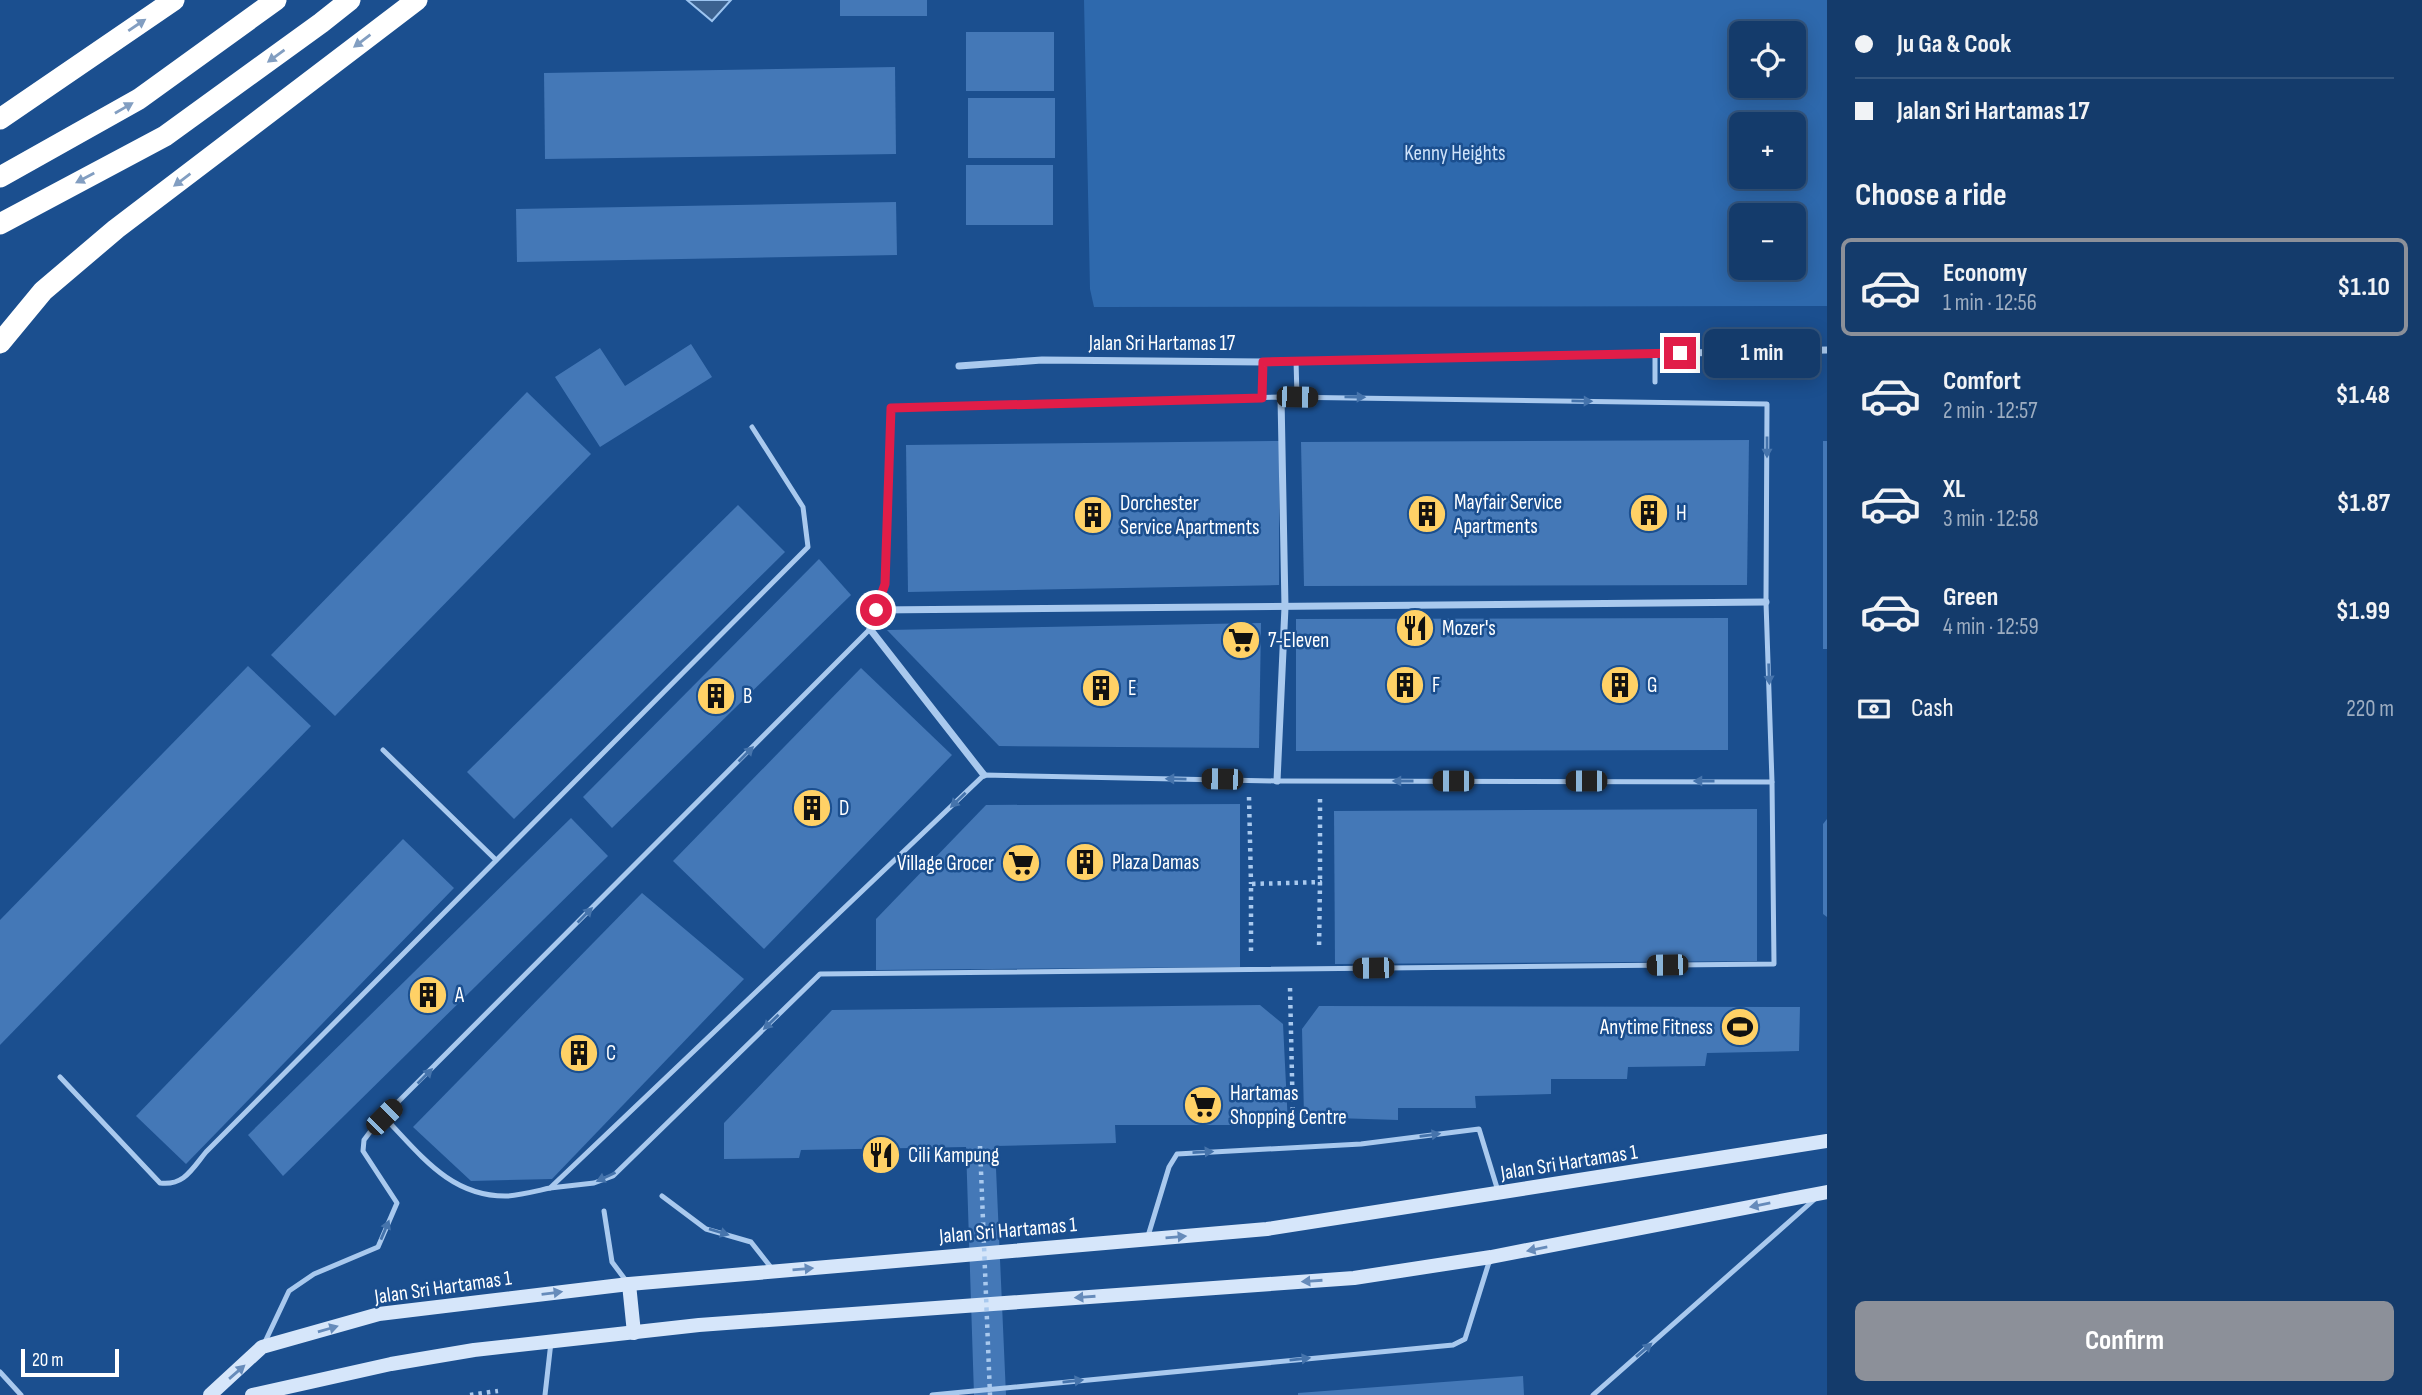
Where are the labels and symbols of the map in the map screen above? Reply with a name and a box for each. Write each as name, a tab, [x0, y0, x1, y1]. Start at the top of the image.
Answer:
one-way arrow	[128, 18, 146, 32]
one-way arrow	[354, 34, 372, 49]
one-way arrow	[267, 49, 285, 63]
one-way arrow	[114, 102, 133, 114]
park label: Kenny Heights	[1404, 141, 1506, 166]
one-way arrow	[173, 172, 191, 187]
one-way arrow	[75, 173, 95, 184]
callout: 1 min	[1704, 328, 1820, 378]
street label: Jalan Sri Hartamas 17	[1088, 331, 1236, 356]
route end	[1664, 337, 1696, 369]
car	[1276, 386, 1319, 408]
one-way arrow	[1344, 392, 1366, 403]
one-way arrow	[1572, 395, 1594, 407]
one-way arrow	[1761, 436, 1773, 458]
place label: Mayfair Service Apartments	[1453, 490, 1562, 539]
place label: Dorchester Service Apartments	[1120, 491, 1259, 540]
building icon: H	[1628, 492, 1670, 534]
building icon: Mayfair Service Apartments	[1406, 493, 1448, 535]
building icon: Dorchester Service Apartments	[1072, 494, 1114, 536]
place label: H	[1676, 501, 1687, 526]
route start	[860, 594, 892, 626]
restaurant icon: Mozer's	[1394, 607, 1436, 649]
place label: Mozer's	[1442, 616, 1496, 641]
supermarket icon: 7-Eleven	[1220, 619, 1262, 661]
place label: 7-Eleven	[1268, 628, 1329, 653]
one-way arrow	[1763, 663, 1774, 685]
building icon: F	[1384, 664, 1426, 706]
building icon: G	[1599, 664, 1641, 706]
building icon: E	[1080, 667, 1122, 709]
place label: F	[1432, 673, 1440, 698]
place label: G	[1647, 673, 1658, 698]
building icon: B	[695, 675, 737, 717]
place label: E	[1128, 676, 1137, 701]
place label: B	[743, 684, 752, 709]
one-way arrow	[737, 745, 754, 762]
car	[1201, 768, 1244, 790]
car	[1433, 771, 1475, 792]
car	[1566, 771, 1608, 792]
one-way arrow	[1164, 773, 1186, 784]
one-way arrow	[1392, 775, 1414, 787]
one-way arrow	[1693, 775, 1715, 787]
building icon: D	[791, 787, 833, 829]
one-way arrow	[949, 792, 967, 808]
place label: D	[839, 796, 849, 821]
building icon: Plaza Damas	[1064, 841, 1106, 883]
supermarket icon: Village Grocer	[1000, 842, 1042, 884]
place label: Plaza Damas	[1112, 850, 1199, 875]
place label: Village Grocer	[897, 851, 994, 876]
one-way arrow	[577, 907, 593, 923]
car	[1646, 954, 1689, 976]
car	[1352, 957, 1395, 979]
building icon: A	[407, 974, 449, 1016]
place label: A	[454, 983, 465, 1008]
sports icon: Anytime Fitness	[1719, 1006, 1761, 1048]
one-way arrow	[763, 1013, 780, 1029]
place label: Anytime Fitness	[1599, 1015, 1713, 1040]
building icon: C	[558, 1032, 600, 1074]
place label: C	[606, 1041, 616, 1066]
one-way arrow	[416, 1068, 432, 1085]
place label: Hartamas Shopping Centre	[1230, 1081, 1347, 1130]
supermarket icon: Hartamas Shopping Centre	[1182, 1084, 1224, 1126]
car	[362, 1095, 407, 1139]
one-way arrow	[1419, 1130, 1441, 1141]
restaurant icon: Cili Kampung	[860, 1134, 902, 1176]
street label: Jalan Sri Hartamas 1	[1498, 1139, 1640, 1186]
place label: Cili Kampung	[908, 1143, 999, 1168]
one-way arrow	[1192, 1147, 1214, 1158]
one-way arrow	[596, 1171, 616, 1183]
one-way arrow	[1749, 1200, 1771, 1211]
street label: Jalan Sri Hartamas 1	[937, 1212, 1079, 1249]
one-way arrow	[379, 1220, 391, 1240]
one-way arrow	[708, 1228, 729, 1238]
one-way arrow	[1165, 1231, 1187, 1242]
one-way arrow	[1526, 1243, 1548, 1254]
one-way arrow	[792, 1263, 814, 1274]
street label: Jalan Sri Hartamas 1	[372, 1265, 514, 1310]
one-way arrow	[1301, 1276, 1323, 1287]
one-way arrow	[541, 1288, 563, 1299]
one-way arrow	[1074, 1292, 1096, 1303]
one-way arrow	[317, 1323, 339, 1334]
one-way arrow	[1636, 1343, 1653, 1358]
scale bar	[21, 1346, 119, 1378]
one-way arrow	[1289, 1354, 1311, 1365]
one-way arrow	[228, 1364, 246, 1380]
one-way arrow	[1063, 1376, 1085, 1387]

